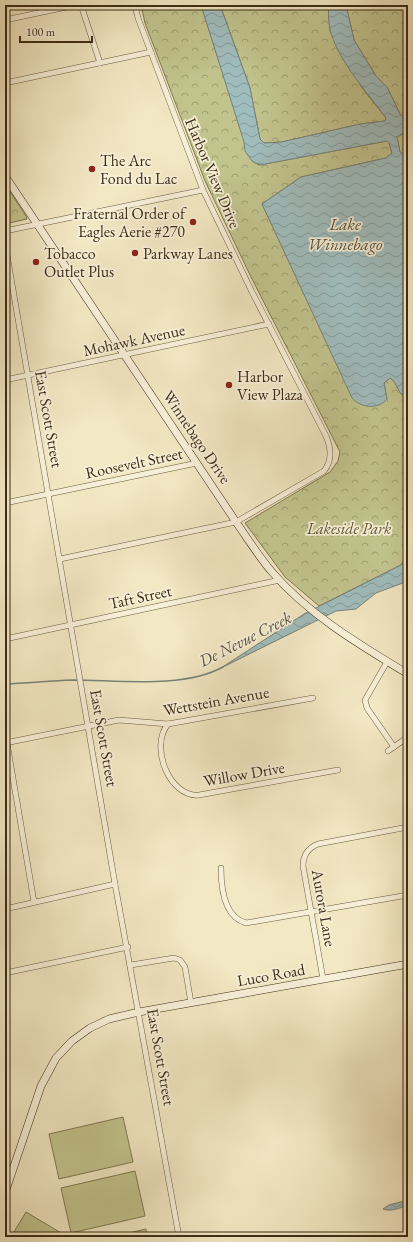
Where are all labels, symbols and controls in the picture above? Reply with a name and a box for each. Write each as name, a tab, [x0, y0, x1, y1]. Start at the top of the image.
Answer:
scale bar	[20, 18, 92, 44]
text: 100 m	[26, 24, 56, 40]
street label: Harbor View Drive	[180, 114, 246, 232]
place label: The Arc Fond du Lac	[100, 150, 177, 189]
marker: The Arc Fond du Lac	[87, 164, 97, 174]
place label: Fraternal Order of Eagles Aerie #270	[73, 203, 187, 242]
water label: Lake Winnebago	[308, 213, 383, 255]
marker: Fraternal Order of Eagles Aerie #270	[188, 217, 198, 227]
place label: Tobacco Outlet Plus	[44, 243, 114, 282]
place label: Parkway Lanes	[143, 243, 233, 264]
marker: Parkway Lanes	[130, 248, 140, 258]
marker: Tobacco Outlet Plus	[31, 257, 41, 267]
street label: Mohawk Avenue	[81, 319, 187, 361]
place label: Harbor View Plaza	[237, 366, 304, 405]
street label: East Scott Street	[30, 369, 68, 469]
marker: Harbor View Plaza	[224, 380, 234, 390]
street label: Winnebago Drive	[158, 386, 236, 488]
street label: Roosevelt Street	[84, 442, 184, 484]
park label: Lakeside Park	[306, 518, 392, 539]
street label: Taft Street	[107, 580, 173, 614]
water label: De Nevue Creek	[194, 606, 295, 672]
street label: Wettstein Avenue	[161, 681, 271, 721]
street label: East Scott Street	[85, 688, 123, 788]
street label: Willow Drive	[202, 757, 286, 791]
street label: Aurora Lane	[307, 867, 341, 948]
street label: Luco Road	[235, 959, 307, 991]
street label: East Scott Street	[142, 1007, 180, 1107]

